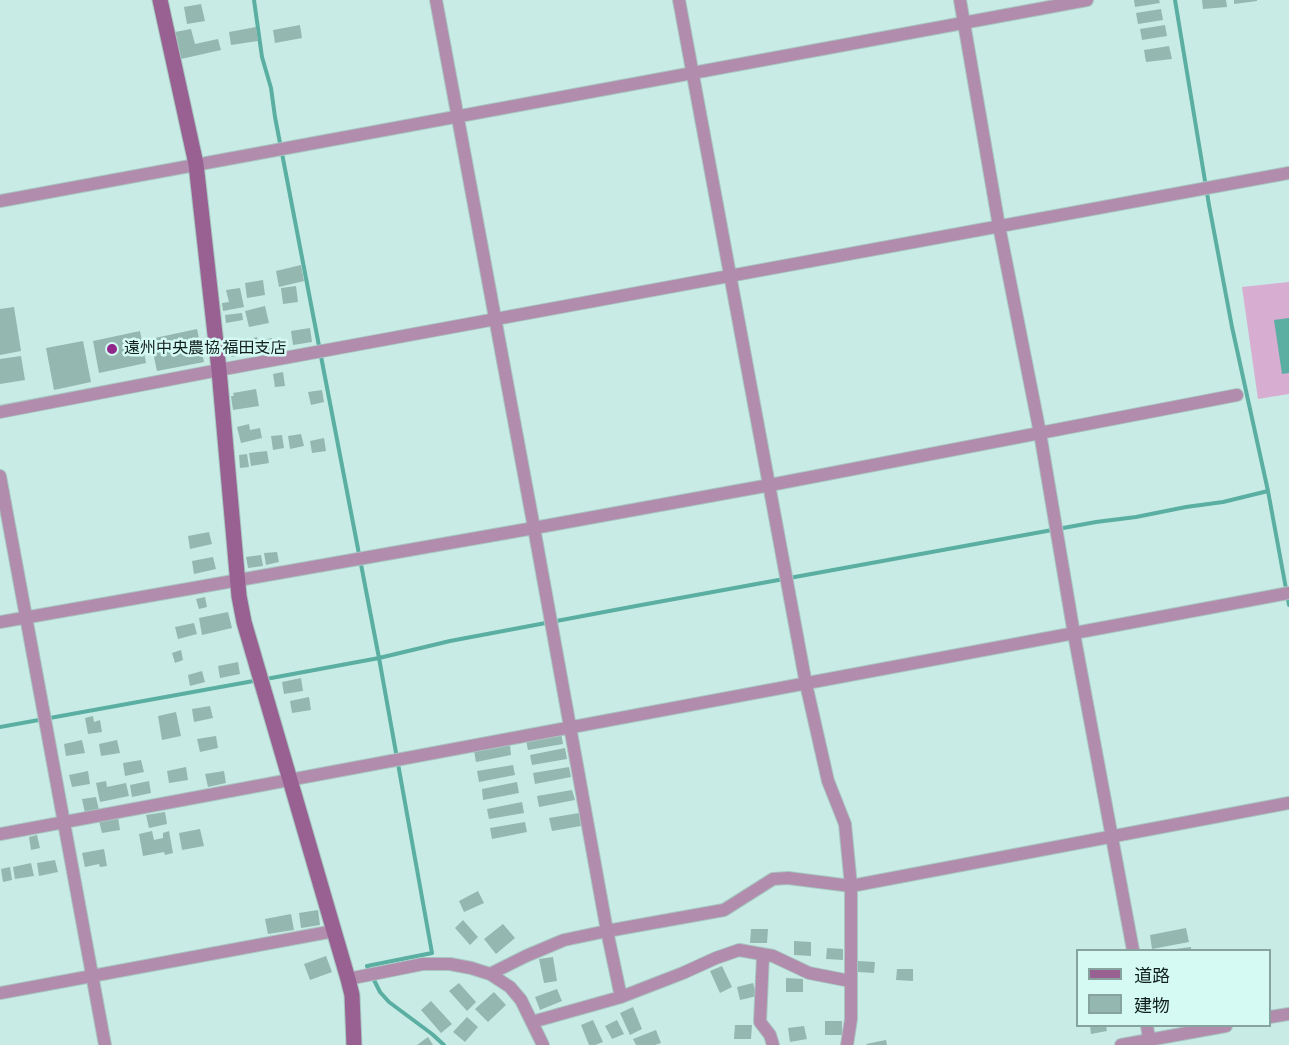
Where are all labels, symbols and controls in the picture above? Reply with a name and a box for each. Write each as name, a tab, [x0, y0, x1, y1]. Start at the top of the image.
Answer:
place label: 遠州中央農協 福田支店	[124, 339, 287, 359]
marker: 遠州中央農協 福田支店	[105, 342, 119, 356]
legend	[1076, 949, 1271, 1027]
text: 道路	[1134, 966, 1170, 987]
text: 建物	[1134, 996, 1170, 1017]

